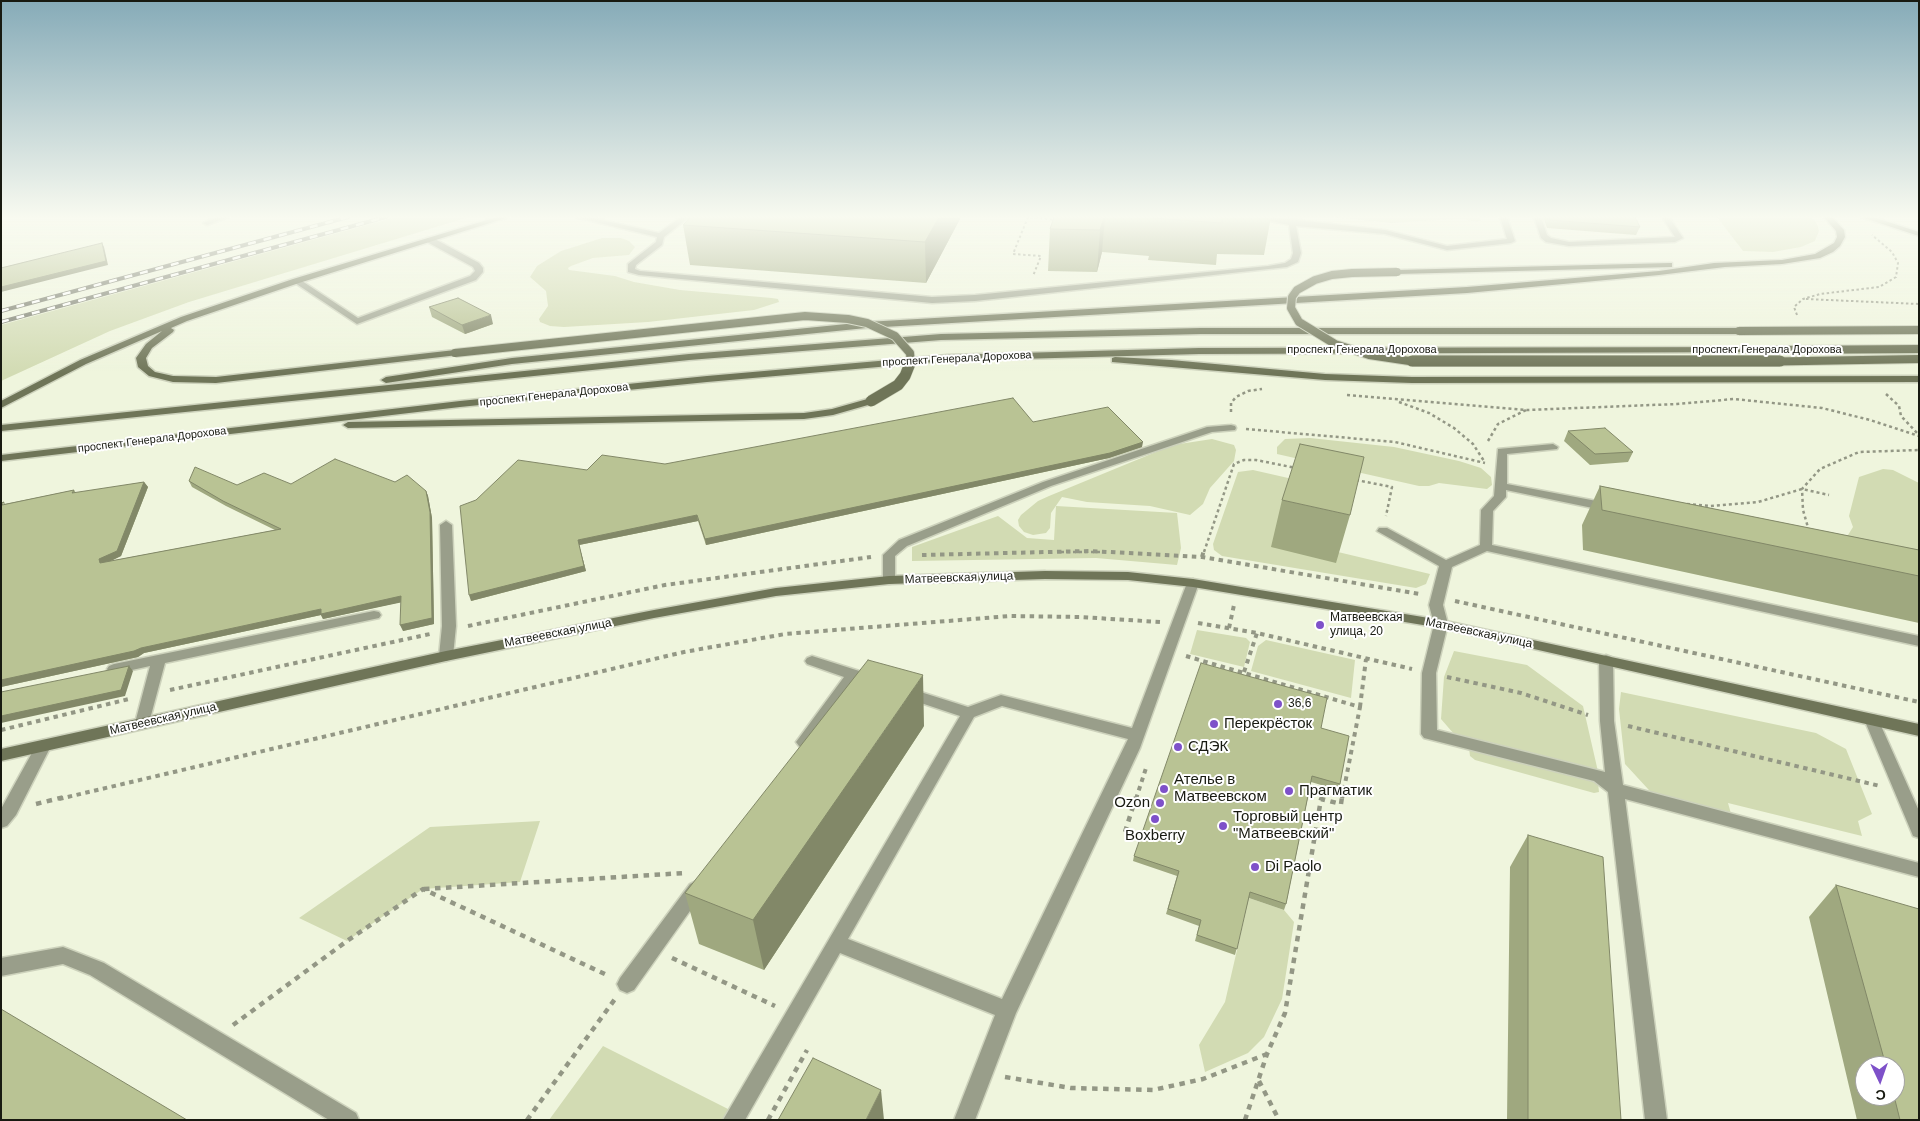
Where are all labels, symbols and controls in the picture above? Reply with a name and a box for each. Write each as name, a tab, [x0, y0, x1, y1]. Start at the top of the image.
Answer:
street label: проспект Генерала Дорохова	[1287, 343, 1437, 357]
street label: проспект Генерала Дорохова	[1692, 343, 1842, 357]
street label: проспект Генерала Дорохова	[882, 349, 1032, 369]
street label: проспект Генерала Дорохова	[479, 381, 629, 409]
street label: проспект Генерала Дорохова	[77, 424, 227, 456]
street label: Матвеевская улица	[904, 569, 1014, 587]
place label: Матвеевская улица, 20	[1330, 611, 1403, 639]
street label: Матвеевская улица	[1424, 615, 1534, 651]
street label: Матвеевская улица	[503, 616, 613, 650]
marker: Матвеевская улица, 20	[1314, 619, 1326, 631]
place label: 36,6	[1288, 697, 1311, 711]
marker: 36,6	[1272, 698, 1284, 710]
street label: Матвеевская улица	[108, 700, 218, 738]
place label: Перекрёсток	[1224, 715, 1312, 733]
marker: Перекрёсток	[1208, 718, 1220, 730]
place label: СДЭК	[1188, 738, 1228, 756]
marker: СДЭК	[1172, 741, 1184, 753]
place label: Ателье в Матвеевском	[1174, 771, 1267, 806]
place label: Прагматик	[1299, 782, 1372, 800]
marker: Ателье в Матвеевском	[1158, 783, 1170, 795]
marker: Прагматик	[1283, 785, 1295, 797]
place label: Ozon	[1114, 794, 1150, 812]
marker: Ozon	[1154, 797, 1166, 809]
place label: Торговый центр "Матвеевский"	[1233, 808, 1343, 843]
marker: Boxberry	[1149, 813, 1161, 825]
marker: Торговый центр "Матвеевский"	[1217, 820, 1229, 832]
place label: Boxberry	[1125, 827, 1185, 845]
place label: Di Paolo	[1265, 858, 1322, 876]
marker: Di Paolo	[1249, 861, 1261, 873]
north arrow	[1855, 1056, 1905, 1106]
text: С	[1875, 1087, 1886, 1103]

